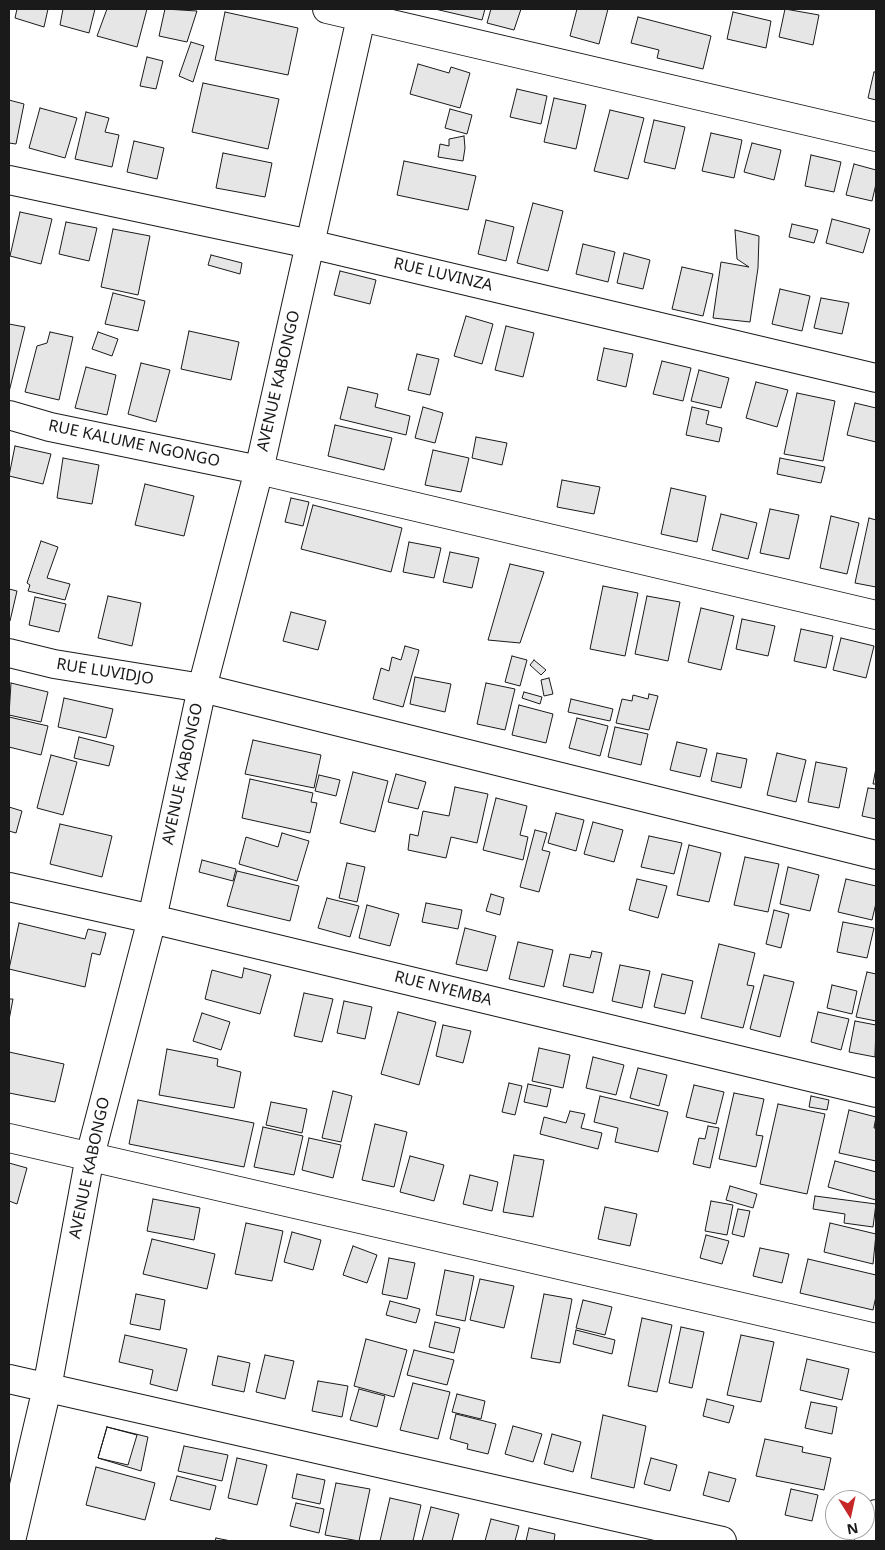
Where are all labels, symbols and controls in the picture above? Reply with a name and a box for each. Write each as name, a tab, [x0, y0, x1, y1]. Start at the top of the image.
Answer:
street label: RUE LUVINZA	[392, 254, 494, 296]
street label: AVENUE KABONGO	[253, 309, 305, 453]
street label: RUE KALUME NGONGO	[46, 416, 222, 472]
street label: RUE LUVIDJO	[55, 655, 155, 689]
street label: AVENUE KABONGO	[159, 701, 207, 847]
street label: RUE NYEMBA	[392, 968, 494, 1010]
street label: AVENUE KABONGO	[66, 1095, 114, 1241]
north arrow	[825, 1490, 875, 1540]
text: N	[845, 1519, 860, 1540]

